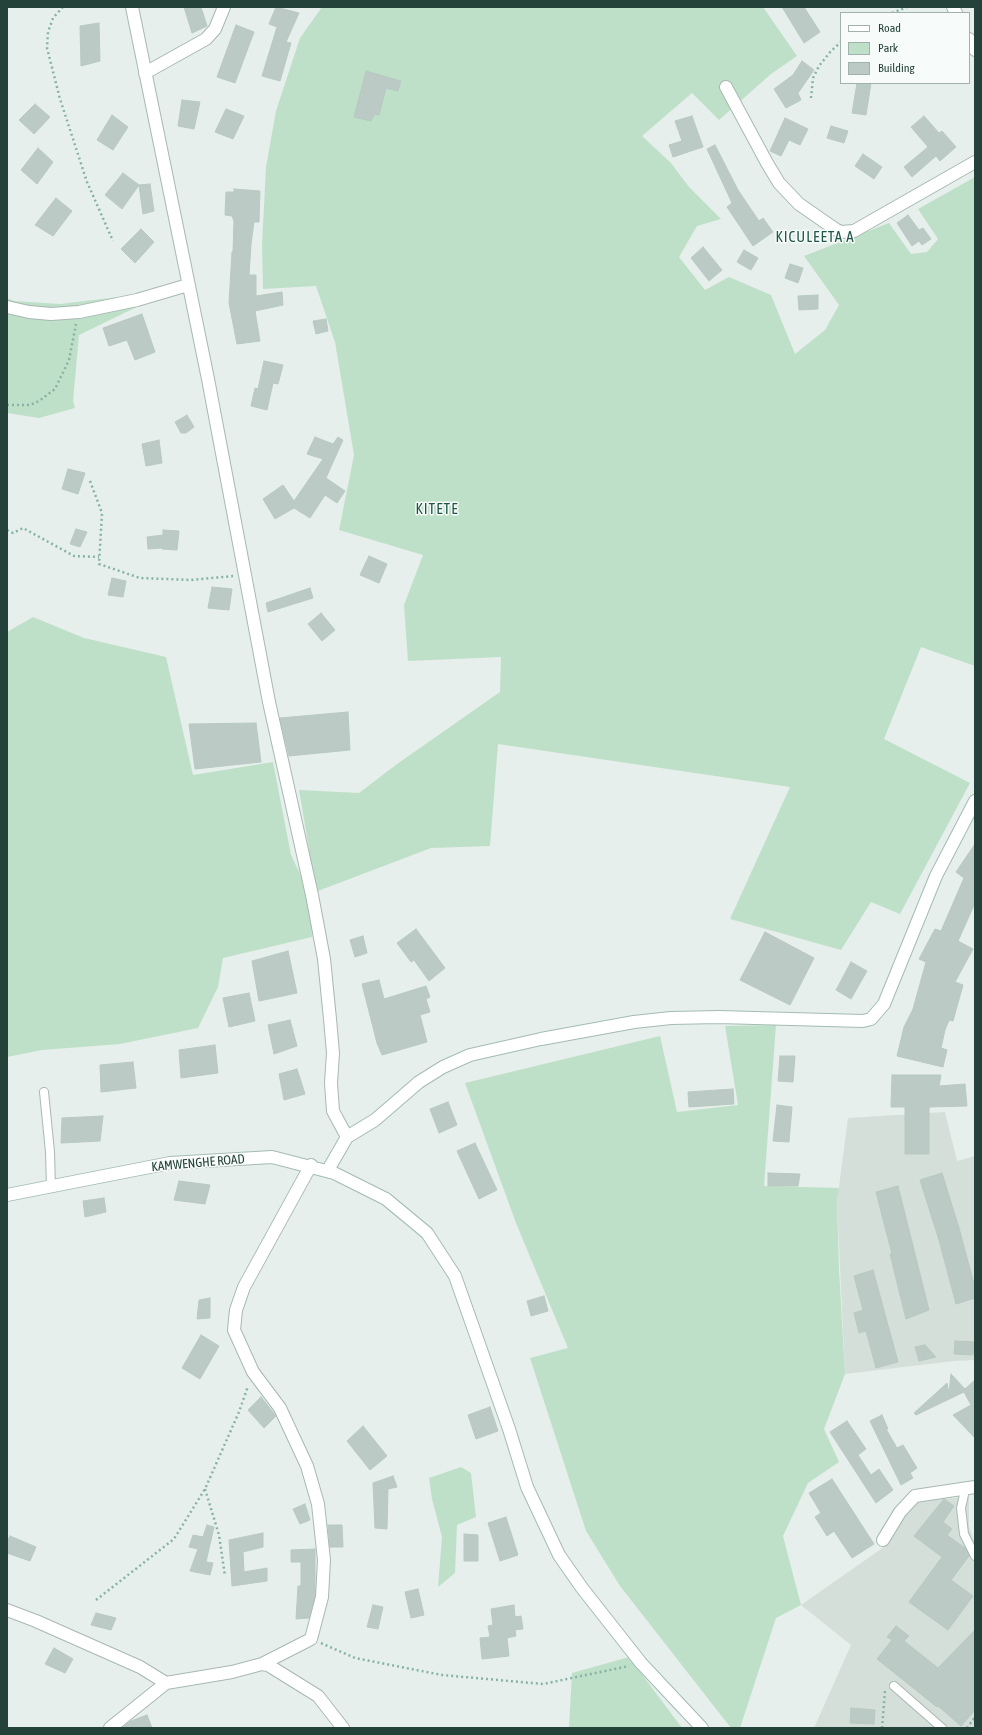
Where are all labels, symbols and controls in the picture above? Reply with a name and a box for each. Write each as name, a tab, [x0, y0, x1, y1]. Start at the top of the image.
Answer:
legend	[840, 12, 970, 84]
text: Road	[878, 21, 901, 35]
text: Park	[878, 41, 898, 55]
text: Building	[878, 61, 915, 75]
district label: KICULEETA A	[775, 228, 855, 246]
district label: KITETE	[415, 500, 459, 518]
street label: KAMWENGHE ROAD	[151, 1151, 245, 1175]

